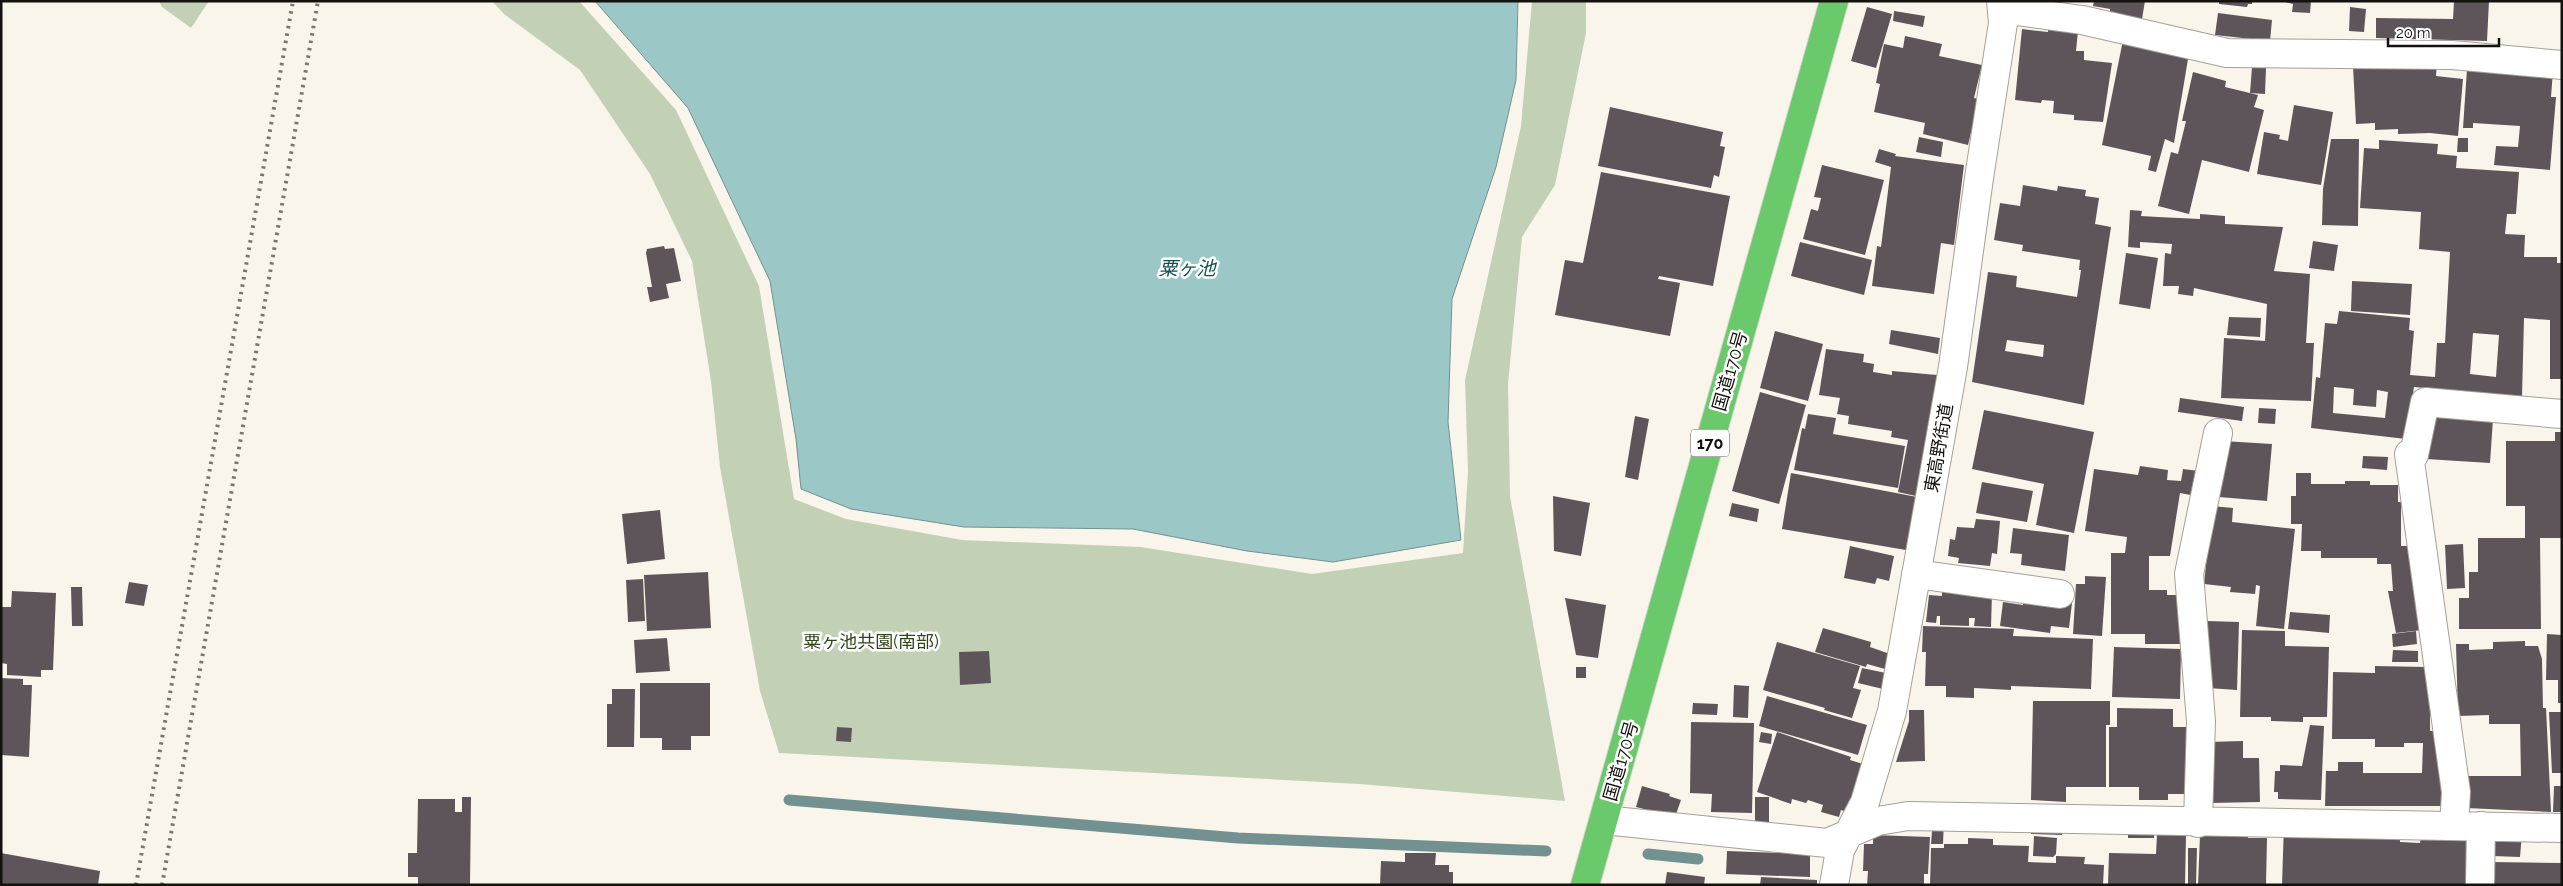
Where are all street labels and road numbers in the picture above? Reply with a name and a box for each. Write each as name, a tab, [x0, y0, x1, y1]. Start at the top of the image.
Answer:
street label: 国道170号	[1708, 328, 1751, 413]
street label: 東高野街道	[1920, 402, 1957, 494]
road number: 170	[1691, 429, 1729, 456]
street label: 国道170号	[1599, 718, 1642, 803]

